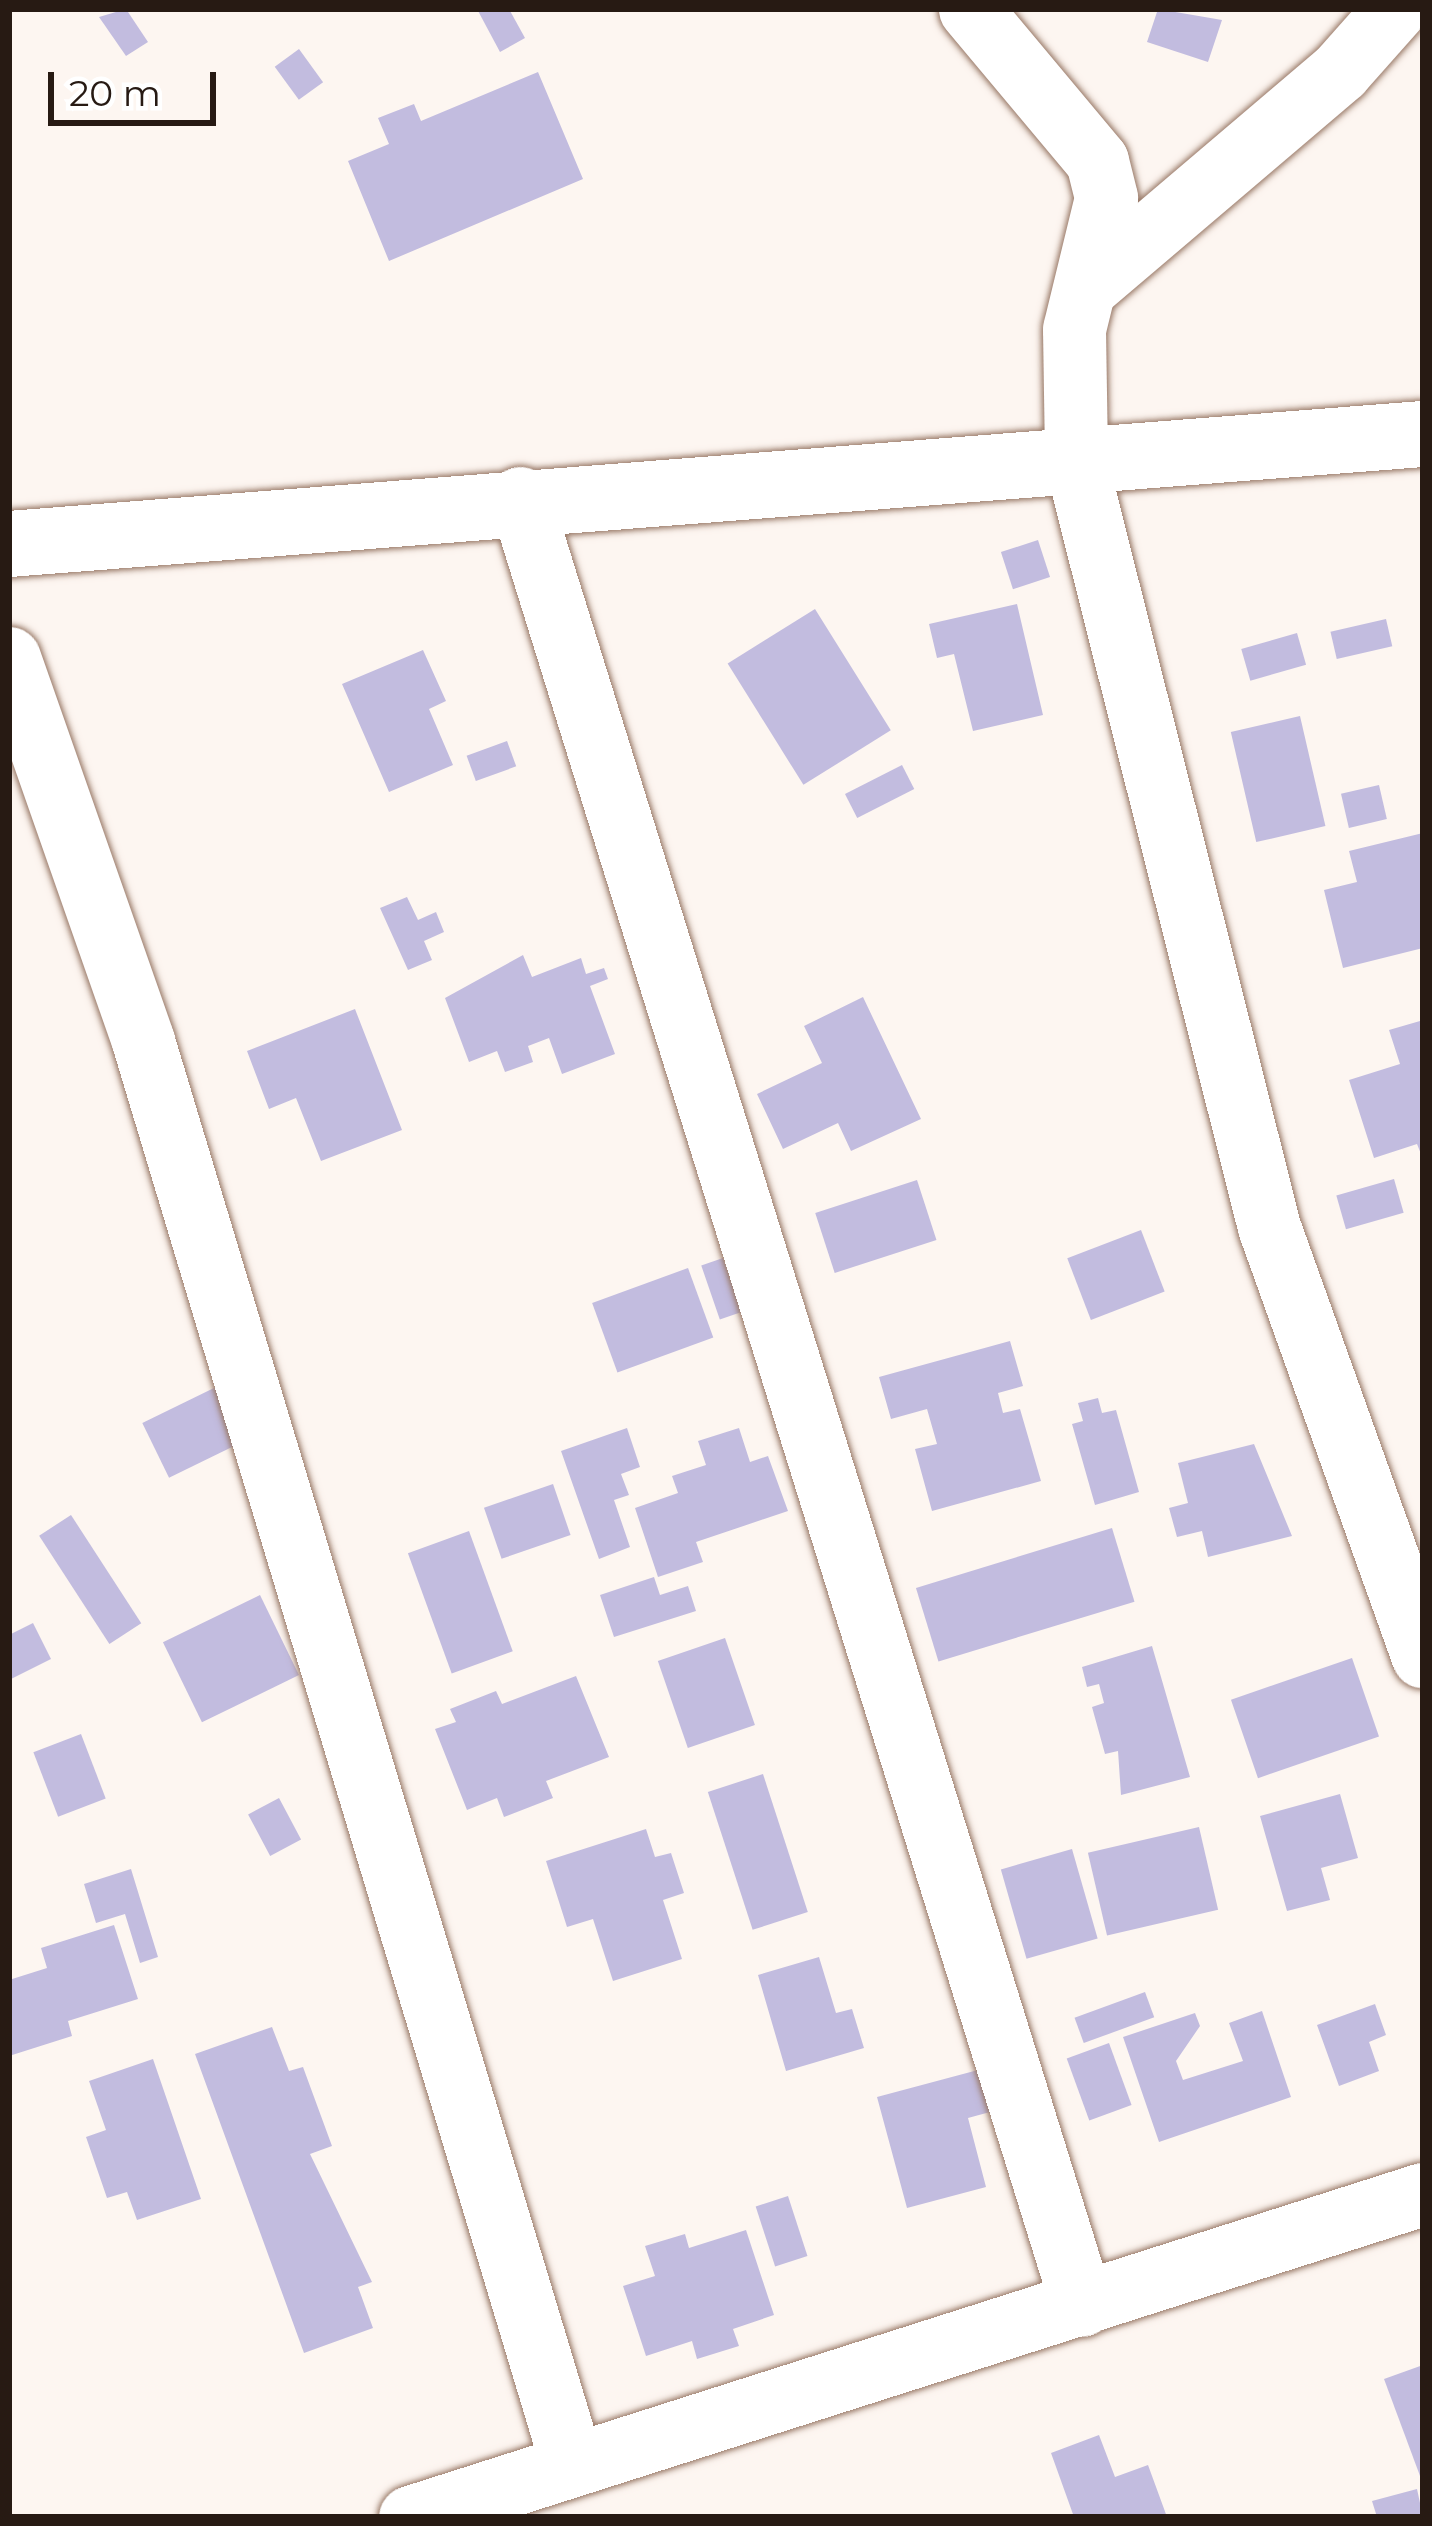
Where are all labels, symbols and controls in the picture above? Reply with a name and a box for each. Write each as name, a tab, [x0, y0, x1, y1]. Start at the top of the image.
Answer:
scale bar	[54, 48, 222, 122]
text: 20 m	[69, 71, 161, 115]

